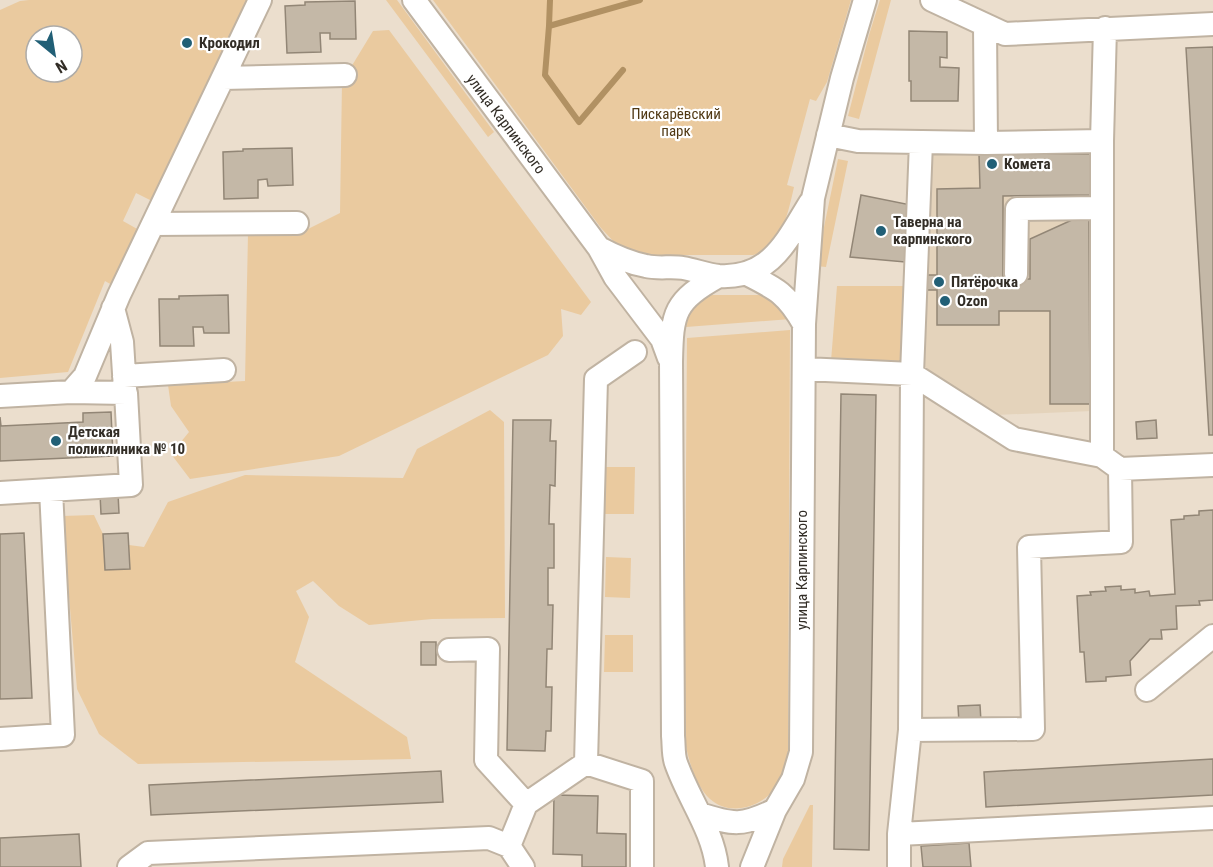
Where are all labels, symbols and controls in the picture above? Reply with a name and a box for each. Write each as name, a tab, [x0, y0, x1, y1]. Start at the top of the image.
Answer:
north arrow	[24, 24, 84, 84]
place label: Крокодил	[199, 34, 260, 52]
marker: Крокодил	[180, 36, 194, 50]
text: N	[52, 56, 70, 77]
street label: улица Карпинского	[463, 71, 549, 177]
park label: Пискарёвский парк	[631, 105, 721, 140]
place label: Комета	[1004, 155, 1051, 173]
marker: Комета	[985, 157, 999, 171]
place label: Таверна на карпинского	[893, 213, 972, 248]
marker: Таверна на карпинского	[874, 224, 888, 238]
place label: Пятёрочка	[951, 273, 1018, 291]
marker: Пятёрочка	[932, 275, 946, 289]
place label: Ozon	[957, 292, 988, 310]
marker: Ozon	[938, 294, 952, 308]
place label: Детская поликлиника № 10	[68, 423, 185, 458]
marker: Детская поликлиника № 10	[49, 434, 63, 448]
street label: улица Карпинского	[793, 510, 811, 630]

